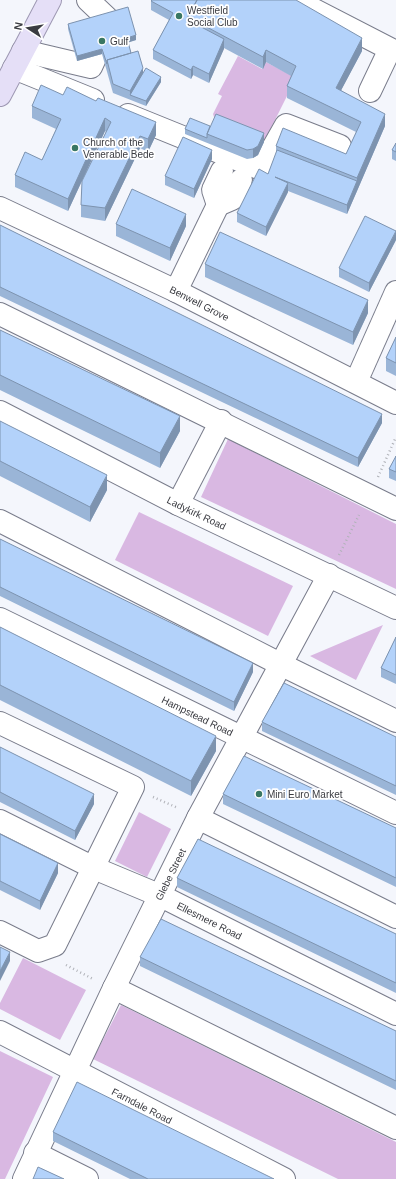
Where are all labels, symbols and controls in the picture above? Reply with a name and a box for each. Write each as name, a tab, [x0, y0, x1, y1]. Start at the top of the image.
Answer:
place label: Westfield Social Club	[187, 5, 238, 28]
north arrow	[8, 8, 48, 48]
marker: Westfield Social Club	[174, 11, 184, 21]
text: N	[12, 21, 25, 31]
marker: Gulf	[97, 36, 107, 46]
place label: Gulf	[110, 36, 129, 47]
place label: Church of the Venerable Bede	[83, 137, 155, 160]
marker: Church of the Venerable Bede	[70, 143, 80, 153]
street label: Benwell Grove	[168, 283, 231, 323]
street label: Ladykirk Road	[165, 494, 228, 532]
street label: Hampstead Road	[160, 694, 235, 738]
marker: Mini Euro Market	[254, 789, 264, 799]
place label: Mini Euro Market	[267, 789, 343, 800]
street label: Glebe Street	[153, 846, 188, 902]
street label: Ellesmere Road	[175, 899, 244, 941]
street label: Farndale Road	[110, 1085, 174, 1126]

